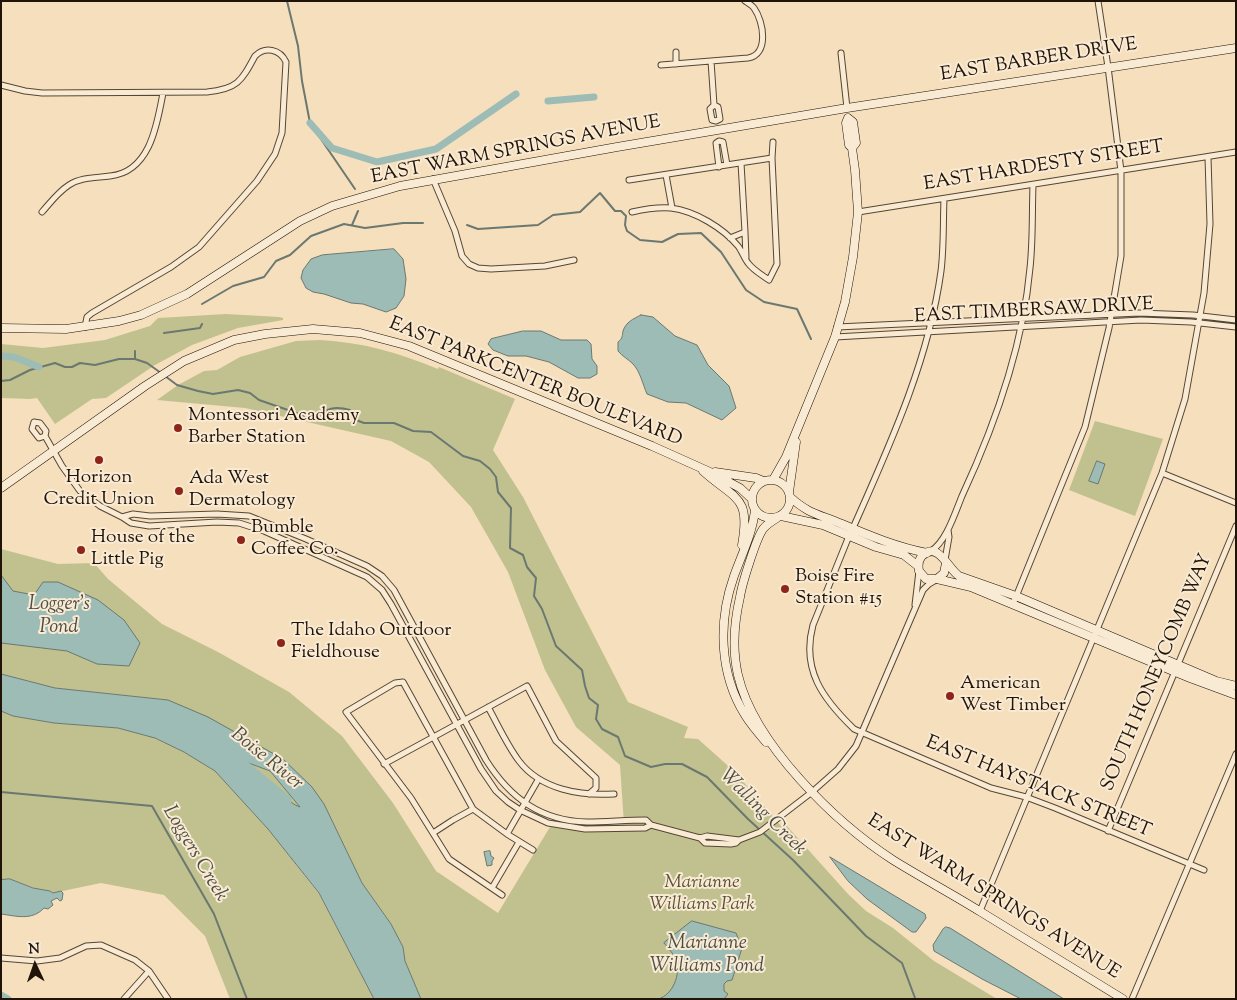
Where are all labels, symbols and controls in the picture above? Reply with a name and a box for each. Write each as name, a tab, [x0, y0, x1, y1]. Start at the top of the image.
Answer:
street label: EAST BARBER DRIVE	[939, 34, 1139, 88]
street label: EAST WARM SPRINGS AVENUE	[370, 112, 662, 190]
street label: EAST HARDESTY STREET	[922, 137, 1166, 197]
street label: EAST TIMBERSAW DRIVE	[914, 294, 1154, 330]
street label: EAST PARKCENTER BOULEVARD	[385, 314, 685, 452]
place label: Montessori Academy Barber Station	[188, 406, 359, 450]
marker: Montessori Academy Barber Station	[172, 422, 184, 434]
marker: Horizon Credit Union	[93, 454, 105, 466]
place label: Horizon Credit Union	[43, 468, 155, 512]
place label: Ada West Dermatology	[189, 469, 295, 513]
marker: Ada West Dermatology	[173, 485, 185, 497]
place label: Bumble Coffee Co.	[251, 518, 339, 562]
place label: House of the Little Pig	[91, 528, 195, 572]
marker: Bumble Coffee Co.	[235, 534, 247, 546]
marker: House of the Little Pig	[75, 544, 87, 556]
street label: SOUTH HONEYCOMB WAY	[1098, 551, 1218, 795]
place label: Boise Fire Station #15	[795, 567, 882, 611]
marker: Boise Fire Station #15	[779, 583, 791, 595]
water label: Logger's Pond	[28, 594, 90, 641]
place label: The Idaho Outdoor Fieldhouse	[291, 621, 451, 665]
marker: The Idaho Outdoor Fieldhouse	[275, 637, 287, 649]
place label: American West Timber	[960, 674, 1066, 718]
marker: American West Timber	[944, 690, 956, 702]
water label: Boise River	[225, 724, 307, 796]
street label: EAST HAYSTACK STREET	[922, 732, 1154, 844]
water label: Walling Creek	[713, 764, 811, 862]
water label: Loggers Creek	[156, 802, 232, 906]
street label: EAST WARM SPRINGS AVENUE	[862, 810, 1124, 986]
park label: Marianne Williams Park	[649, 873, 755, 917]
water label: Marianne Williams Pond	[650, 933, 764, 980]
north arrow	[10, 940, 60, 990]
text: N	[28, 940, 40, 960]

